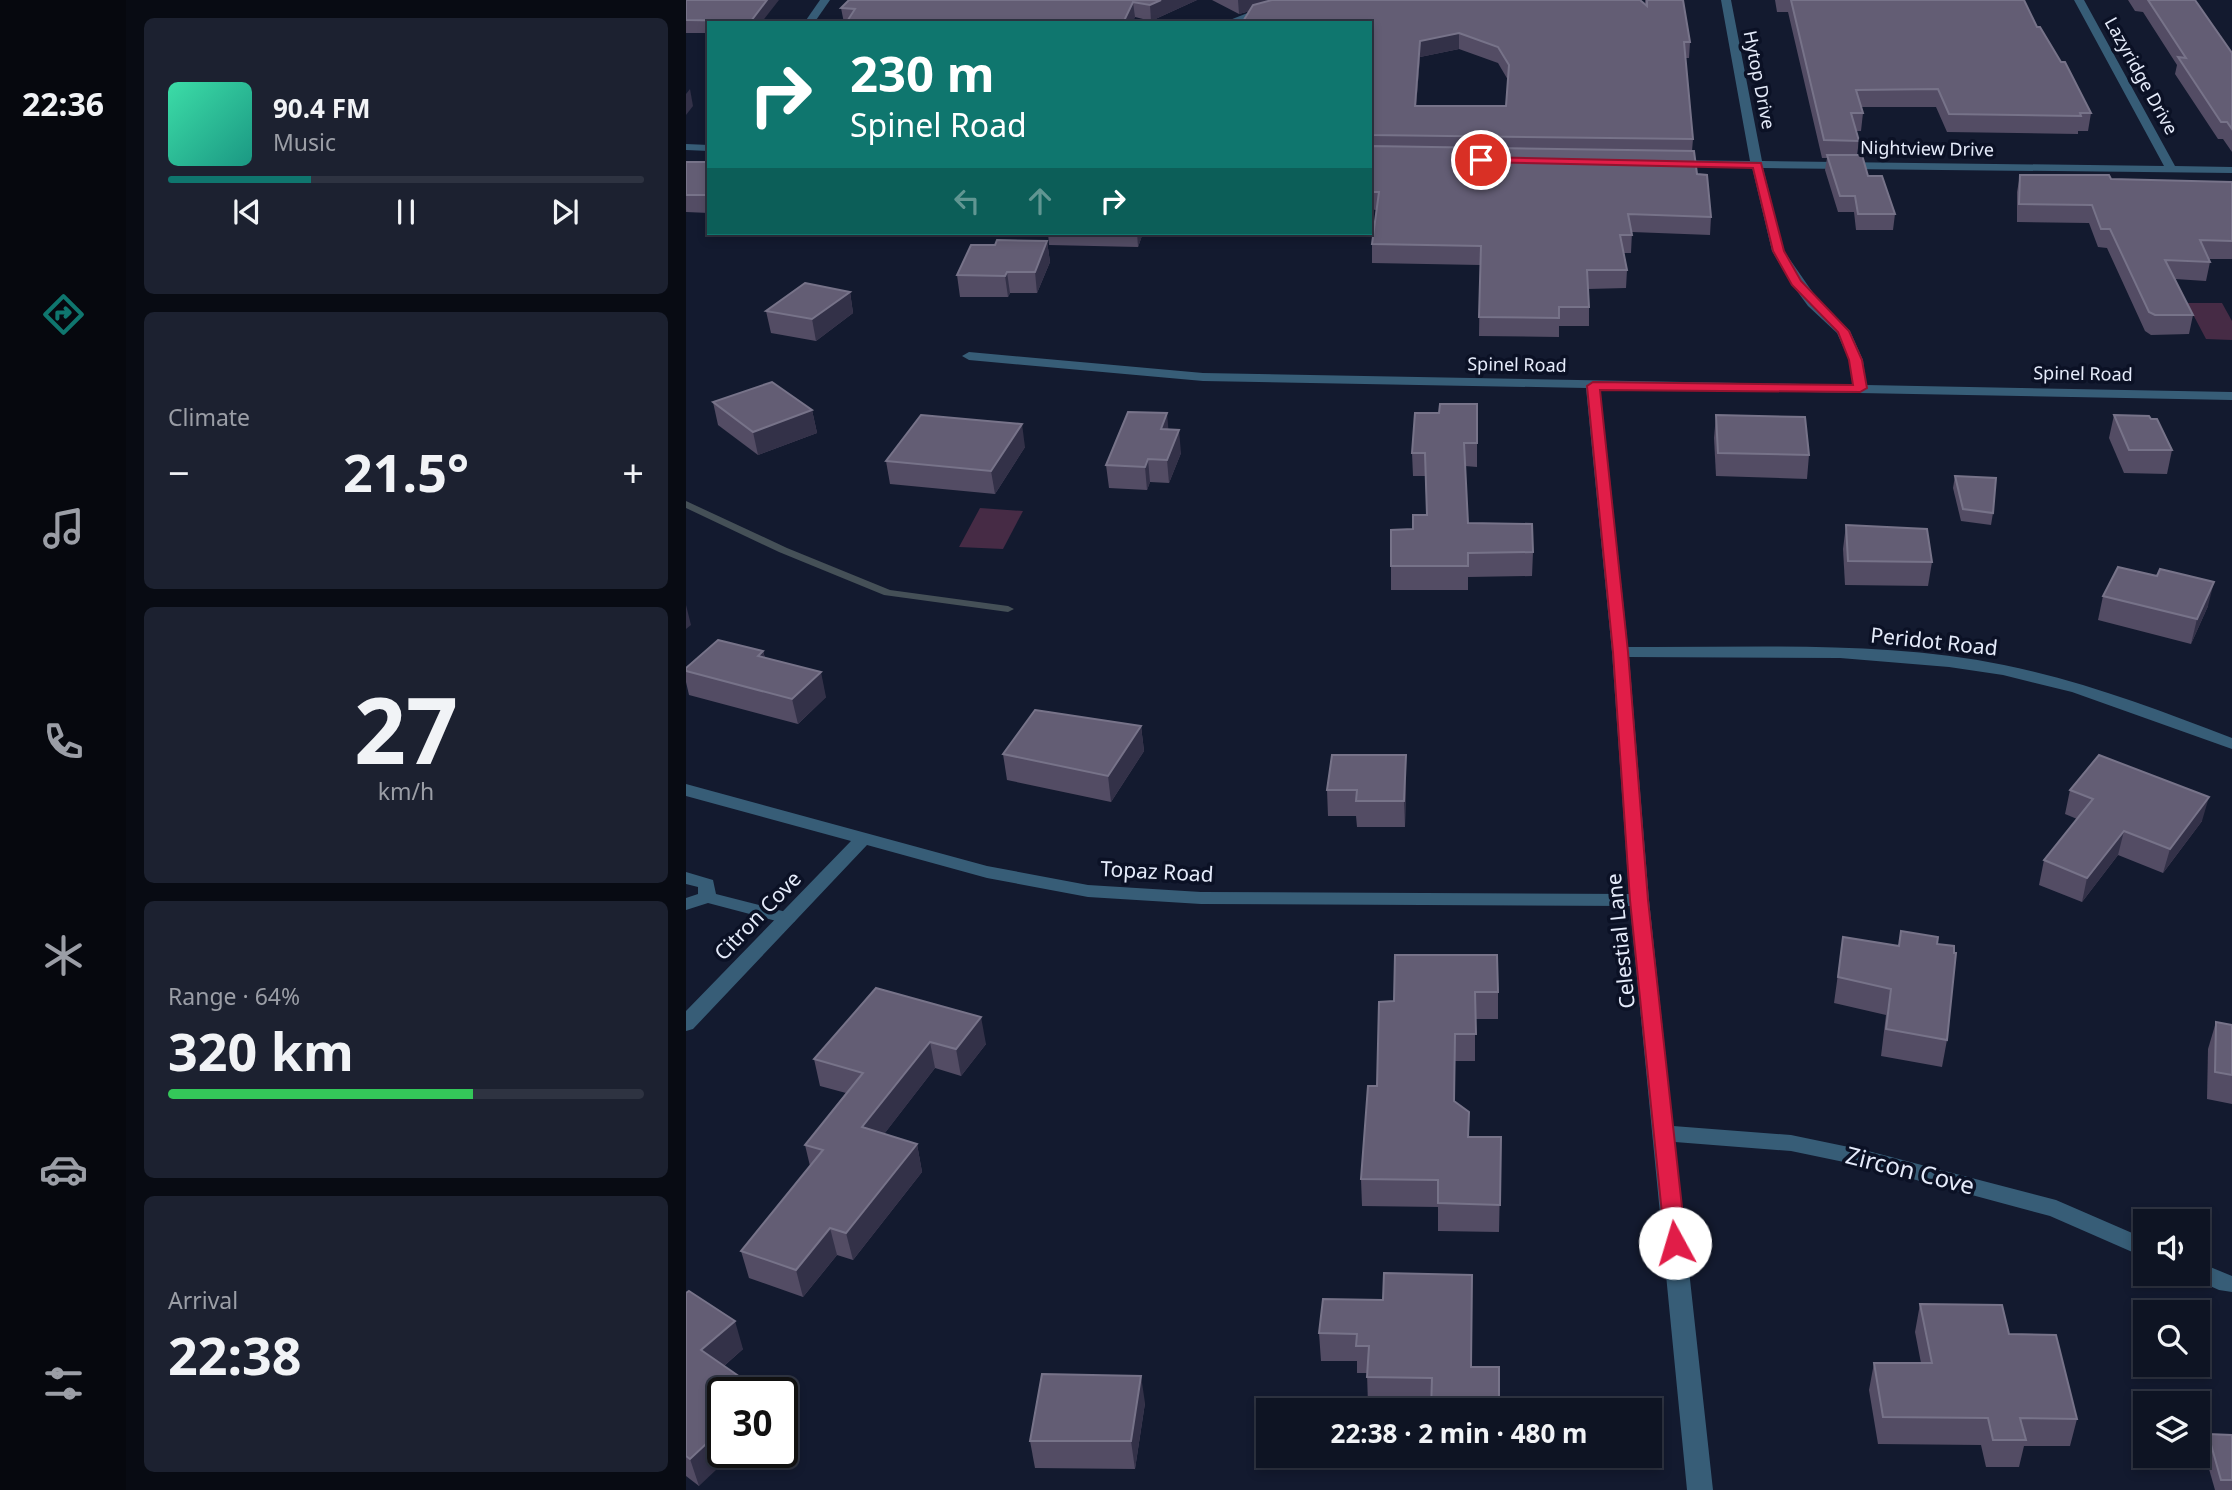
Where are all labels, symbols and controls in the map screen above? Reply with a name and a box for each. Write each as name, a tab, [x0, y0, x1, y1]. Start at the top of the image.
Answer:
street label: Lazyridge Drive	[2100, 13, 2184, 139]
street label: Hytop Drive	[1739, 28, 1781, 131]
text: 230 m	[850, 40, 995, 106]
icon: right	[735, 49, 826, 140]
text: 22:36	[22, 82, 104, 125]
text: 90.4 FM	[273, 90, 370, 126]
text: Spinel Road	[850, 103, 1027, 146]
text: Music	[273, 126, 336, 158]
pin	[1451, 130, 1511, 190]
street label: Nightview Drive	[1860, 135, 1994, 161]
icon: arrive	[1462, 141, 1500, 179]
icon: left	[948, 182, 986, 220]
icon: ahead	[1021, 182, 1059, 220]
icon: right	[1094, 182, 1132, 220]
icon: previous	[228, 193, 266, 231]
icon: pause	[387, 193, 425, 231]
icon: next	[546, 193, 584, 231]
icon: directions	[39, 290, 88, 339]
street label: Spinel Road	[1467, 351, 1567, 377]
street label: Spinel Road	[2033, 360, 2133, 386]
text: Climate	[168, 401, 250, 433]
text: 21.5°	[343, 436, 469, 507]
text: −	[168, 446, 190, 498]
text: +	[622, 446, 644, 498]
icon: music	[39, 504, 88, 553]
street label: Peridot Road	[1869, 620, 1999, 662]
text: 27	[354, 667, 458, 791]
icon: phone	[39, 717, 88, 766]
text: km/h	[378, 775, 434, 807]
street label: Topaz Road	[1100, 854, 1214, 888]
street label: Citron Cove	[708, 865, 807, 966]
street label: Celestial Lane	[1599, 872, 1641, 1010]
icon: climate	[39, 931, 88, 980]
text: Range · 64%	[168, 980, 300, 1012]
text: 320 km	[168, 1015, 354, 1086]
street label: Zircon Cove	[1843, 1138, 1978, 1201]
icon: car	[39, 1145, 88, 1194]
position arrow	[1638, 1206, 1712, 1280]
map controls	[2133, 1209, 2210, 1468]
button: sound	[2133, 1209, 2210, 1286]
text: Arrival	[168, 1284, 238, 1316]
button: search	[2133, 1300, 2210, 1377]
text: 22:38	[168, 1319, 302, 1390]
icon: filters	[39, 1359, 88, 1408]
speed limit sign: 30	[707, 1377, 798, 1468]
button: layers	[2133, 1391, 2210, 1468]
text: 22:38 · 2 min · 480 m	[1331, 1415, 1587, 1451]

